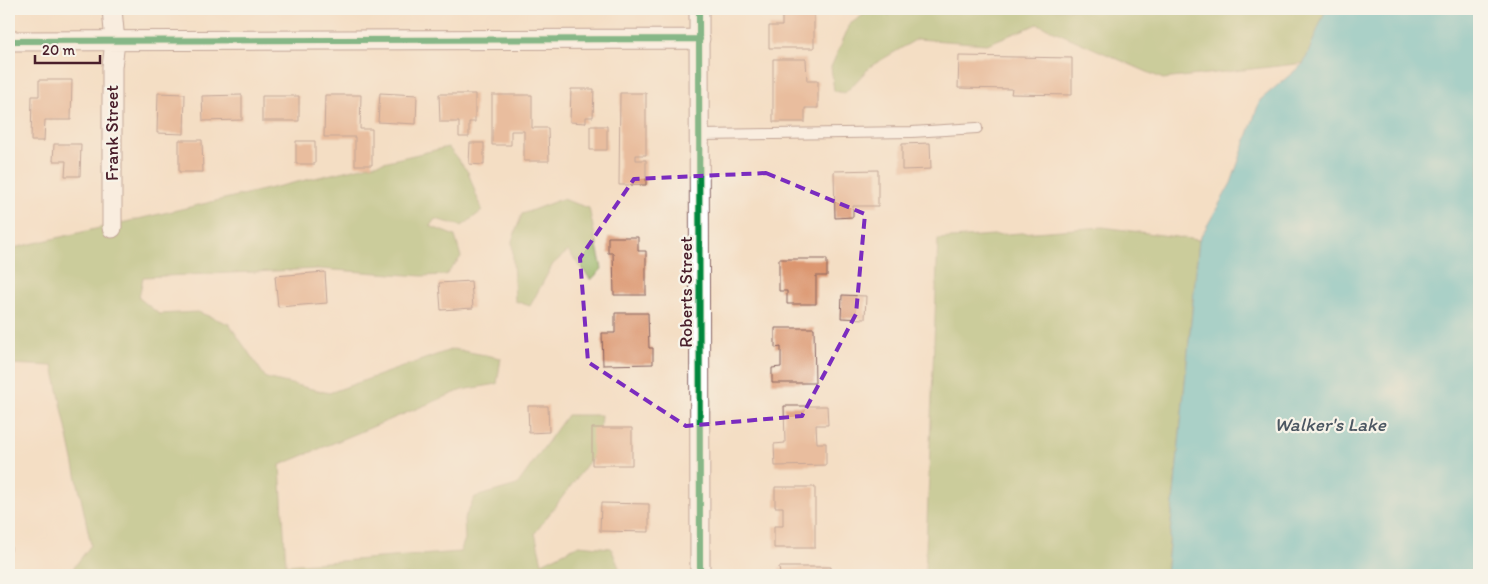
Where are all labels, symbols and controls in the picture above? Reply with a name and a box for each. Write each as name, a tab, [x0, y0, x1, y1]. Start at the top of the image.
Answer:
scale bar	[35, 32, 100, 64]
text: 20 m	[42, 41, 76, 59]
street label: Frank Street	[101, 85, 123, 181]
street label: Roberts Street	[675, 236, 697, 348]
water label: Walker's Lake	[1274, 413, 1387, 436]

